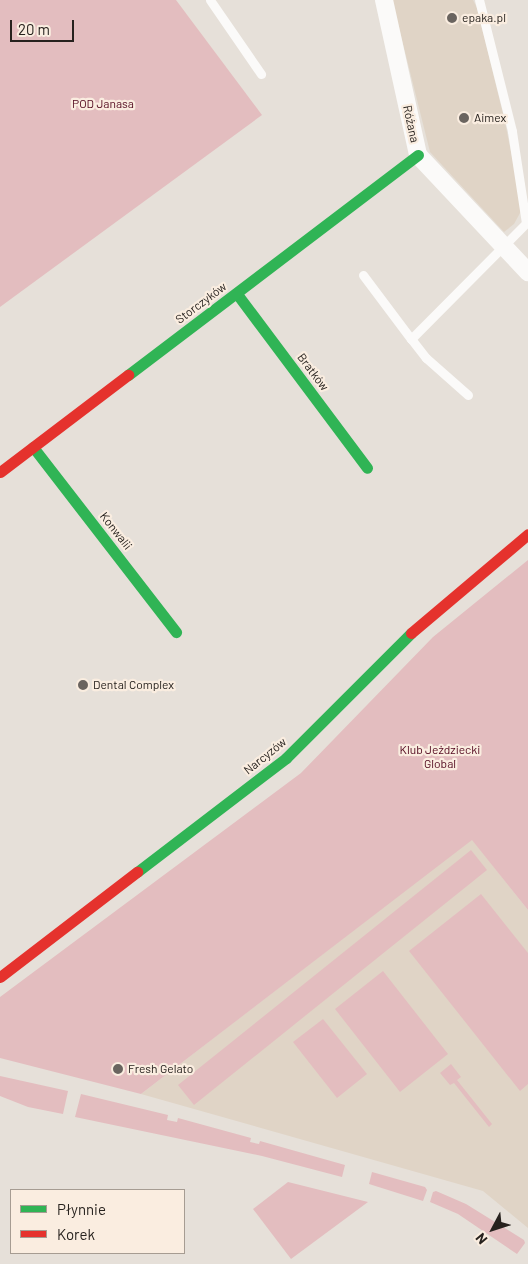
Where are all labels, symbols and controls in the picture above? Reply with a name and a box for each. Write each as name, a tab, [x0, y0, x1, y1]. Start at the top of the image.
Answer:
scale bar	[12, 10, 76, 42]
place label: epaka.pl	[462, 11, 506, 25]
marker: epaka.pl	[446, 12, 458, 24]
text: 20 m	[18, 20, 50, 38]
park label: POD Janasa	[72, 97, 134, 111]
street label: Różana	[400, 104, 422, 144]
place label: Aimex	[474, 111, 506, 125]
marker: Aimex	[458, 112, 470, 124]
street label: Storczyków	[173, 279, 229, 327]
street label: Bratków	[294, 351, 332, 393]
street label: Konwalii	[97, 509, 135, 553]
place label: Dental Complex	[93, 678, 174, 692]
marker: Dental Complex	[77, 679, 89, 691]
street label: Narcyzów	[241, 735, 289, 777]
park label: Klub Jeżdziecki Global	[400, 743, 480, 771]
place label: Fresh Gelato	[128, 1062, 193, 1076]
marker: Fresh Gelato	[112, 1063, 124, 1075]
legend	[10, 1189, 185, 1254]
text: Płynnie	[57, 1200, 106, 1218]
north arrow	[468, 1204, 518, 1254]
text: Korek	[57, 1225, 95, 1243]
text: N	[472, 1230, 491, 1248]

